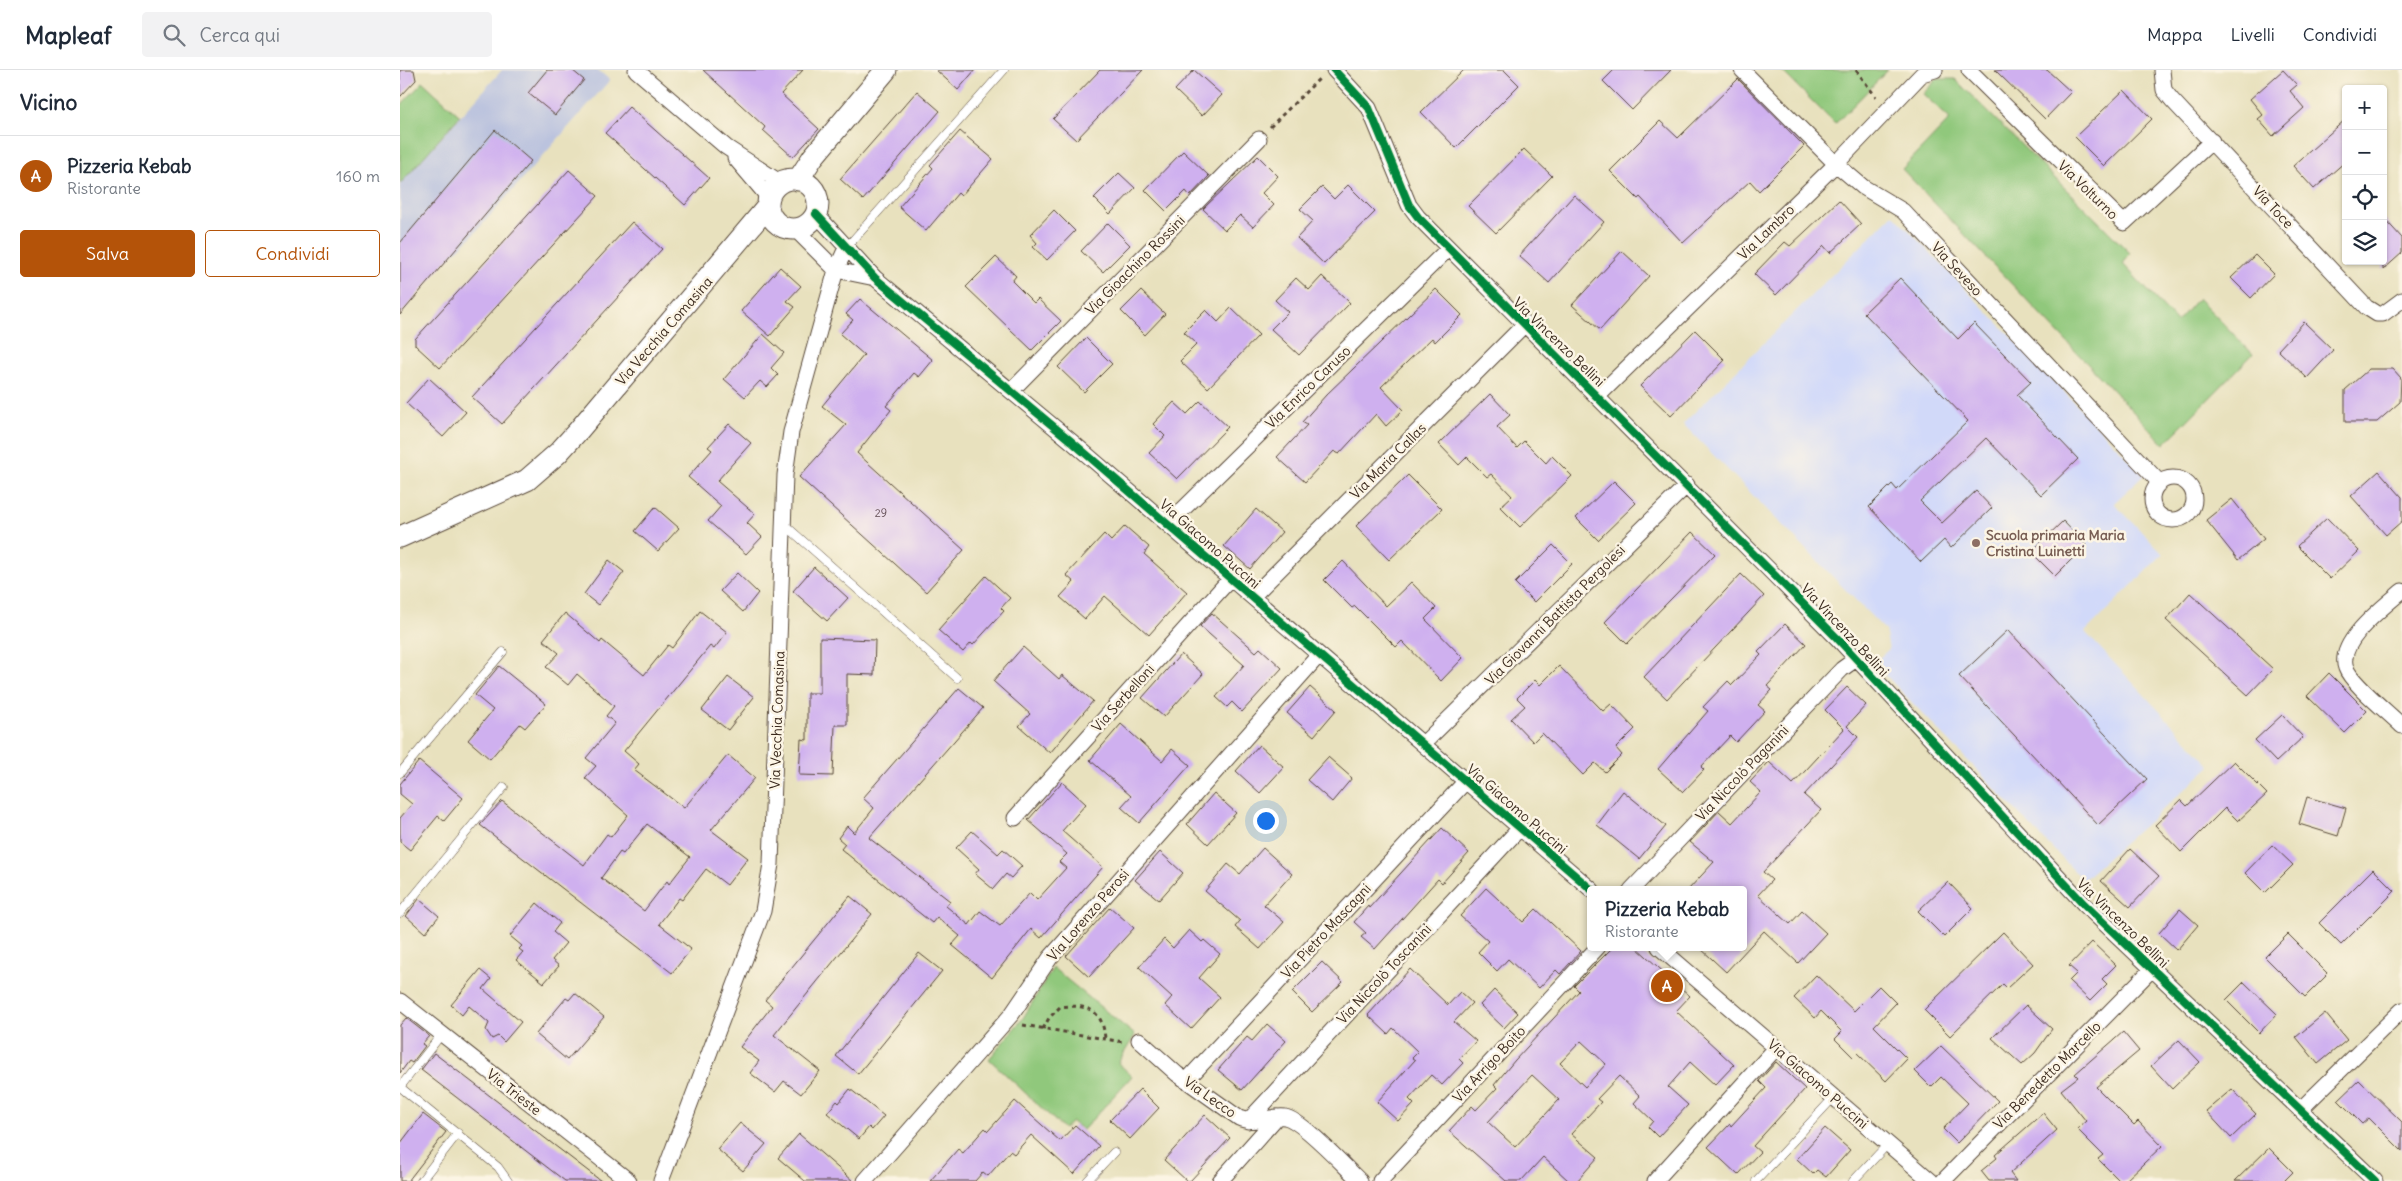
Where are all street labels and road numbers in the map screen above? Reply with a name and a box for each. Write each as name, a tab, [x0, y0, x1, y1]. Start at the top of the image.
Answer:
street label: Via Volturno	[2054, 157, 2122, 223]
street label: Via Toce	[2249, 182, 2297, 232]
street label: Via Lambro	[1734, 200, 1798, 264]
street label: Via Gioachino Rossini	[1081, 211, 1189, 319]
street label: Via Seveso	[1928, 238, 1987, 300]
street label: Via Vecchia Comasina	[612, 273, 716, 389]
street label: Via Vincenzo Bellini	[1509, 294, 1609, 390]
street label: Via Enrico Caruso	[1262, 342, 1355, 432]
street label: Via Maria Callas	[1346, 419, 1430, 503]
street label: Via Giacomo Puccini	[1156, 495, 1264, 593]
street label: Via Giovanni Battista Pergolesi	[1481, 541, 1629, 689]
street label: Via Vincenzo Bellini	[1797, 580, 1893, 680]
street label: Via Vecchia Comasina	[766, 651, 788, 789]
street label: Via Serbelloni	[1088, 660, 1158, 736]
street label: Via Niccolò Paganini	[1692, 721, 1792, 825]
street label: Via Giacomo Puccini	[1463, 760, 1571, 858]
street label: Via Lorenzo Perosi	[1043, 865, 1133, 965]
street label: Via Vincenzo Bellini	[2073, 875, 2173, 971]
street label: Via Pietro Mascagni	[1277, 880, 1375, 982]
street label: Via Niccolò Toscanini	[1333, 920, 1435, 1028]
street label: Via Benedetto Marcello	[1989, 1017, 2105, 1133]
street label: Via Arrigo Boito	[1449, 1022, 1529, 1106]
street label: Via Giacomo Puccini	[1764, 1035, 1872, 1133]
street label: Via Trieste	[483, 1065, 545, 1119]
street label: Via Lecco	[1180, 1072, 1240, 1122]

